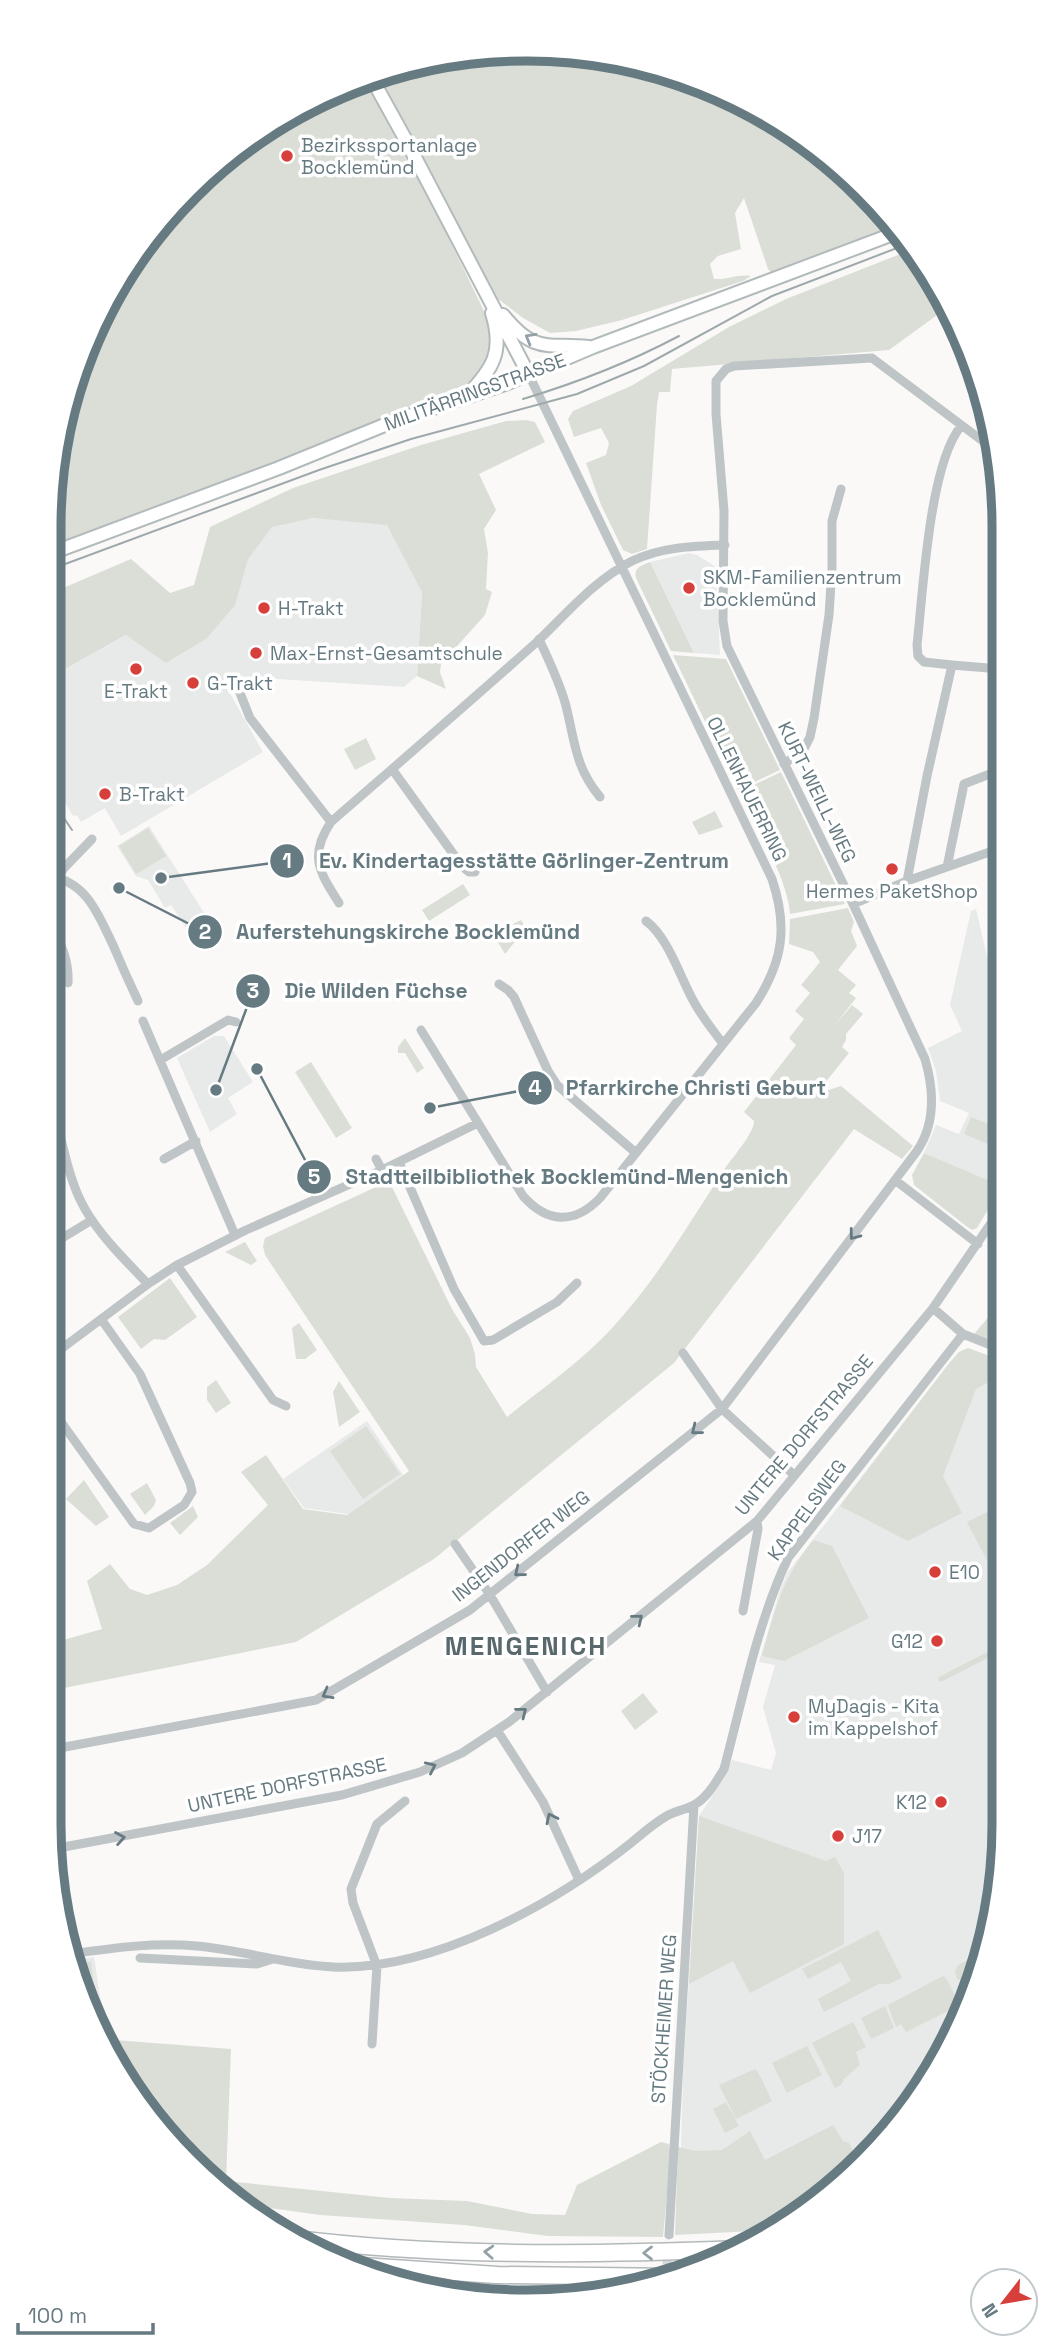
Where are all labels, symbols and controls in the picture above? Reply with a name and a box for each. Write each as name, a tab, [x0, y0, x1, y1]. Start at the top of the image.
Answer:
place label: Bezirkssportanlage Bocklemünd	[301, 133, 477, 180]
marker: Bezirkssportanlage Bocklemünd	[279, 148, 295, 164]
one-way arrow	[525, 333, 538, 346]
street label: MILITÄRRINGSTRASSE	[381, 347, 569, 437]
place label: SKM-Familienzentrum Bocklemünd	[703, 565, 902, 612]
marker: SKM-Familienzentrum Bocklemünd	[681, 580, 697, 596]
place label: H-Trakt	[278, 596, 344, 621]
marker: H-Trakt	[256, 600, 272, 616]
place label: Max-Ernst-Gesamtschule	[270, 641, 503, 666]
marker: Max-Ernst-Gesamtschule	[248, 645, 264, 661]
marker: E-Trakt	[128, 661, 144, 677]
place label: G-Trakt	[207, 671, 273, 696]
marker: G-Trakt	[185, 675, 201, 691]
place label: E-Trakt	[104, 679, 168, 704]
street label: OLLENHAUERRING	[701, 712, 793, 866]
street label: KURT-WEILL-WEG	[772, 717, 862, 867]
place label: B-Trakt	[119, 782, 185, 807]
marker: B-Trakt	[97, 786, 113, 802]
callout: Ev. Kindertagesstätte Görlinger-Zentrum	[270, 840, 743, 882]
text: 1	[282, 847, 292, 874]
text: Ev. Kindertagesstätte Görlinger-Zentrum	[319, 847, 729, 874]
marker: Hermes PaketShop	[884, 861, 900, 877]
place label: Hermes PaketShop	[806, 879, 978, 904]
callout: Auferstehungskirche Bocklemünd	[187, 911, 594, 953]
text: 2	[199, 918, 211, 945]
text: Auferstehungskirche Bocklemünd	[236, 918, 580, 945]
callout: Die Wilden Füchse	[236, 970, 482, 1012]
text: 3	[247, 977, 259, 1004]
text: Die Wilden Füchse	[284, 977, 468, 1004]
callout: Pfarrkirche Christi Geburt	[517, 1067, 841, 1109]
text: 4	[528, 1074, 542, 1101]
text: Pfarrkirche Christi Geburt	[566, 1074, 826, 1101]
callout: Stadtteilbibliothek Bocklemünd-Mengenich	[297, 1156, 803, 1198]
text: 5	[308, 1163, 320, 1190]
text: Stadtteilbibliothek Bocklemünd-Mengenich	[346, 1163, 788, 1190]
one-way arrow	[849, 1227, 862, 1239]
street label: UNTERE DORFSTRASSE	[729, 1349, 879, 1521]
one-way arrow	[692, 1422, 704, 1435]
street label: KAPPELSWEG	[762, 1455, 852, 1565]
street label: INGENDORFER WEG	[447, 1484, 595, 1608]
place label: E10	[949, 1560, 980, 1585]
one-way arrow	[514, 1564, 526, 1577]
marker: E10	[927, 1564, 943, 1580]
one-way arrow	[629, 1615, 642, 1627]
district label: MENGENICH	[445, 1629, 607, 1663]
place label: G12	[891, 1629, 923, 1654]
marker: G12	[929, 1633, 945, 1649]
one-way arrow	[322, 1686, 334, 1699]
place label: MyDagis - Kita im Kappelshof	[808, 1694, 939, 1741]
one-way arrow	[514, 1707, 527, 1720]
marker: MyDagis - Kita im Kappelshof	[786, 1709, 802, 1725]
street label: UNTERE DORFSTRASSE	[185, 1752, 389, 1818]
one-way arrow	[423, 1761, 436, 1775]
place label: K12	[896, 1790, 927, 1815]
marker: K12	[933, 1794, 949, 1810]
one-way arrow	[545, 1813, 559, 1825]
place label: J17	[852, 1824, 882, 1849]
marker: J17	[830, 1828, 846, 1844]
one-way arrow	[114, 1831, 126, 1846]
street label: STÖCKHEIMER WEG	[646, 1933, 682, 2105]
one-way arrow	[483, 2245, 494, 2260]
one-way arrow	[642, 2245, 653, 2260]
north arrow	[969, 2267, 1039, 2337]
scale bar	[18, 2292, 152, 2336]
text: N	[976, 2299, 1004, 2322]
text: 100 m	[28, 2302, 87, 2329]

